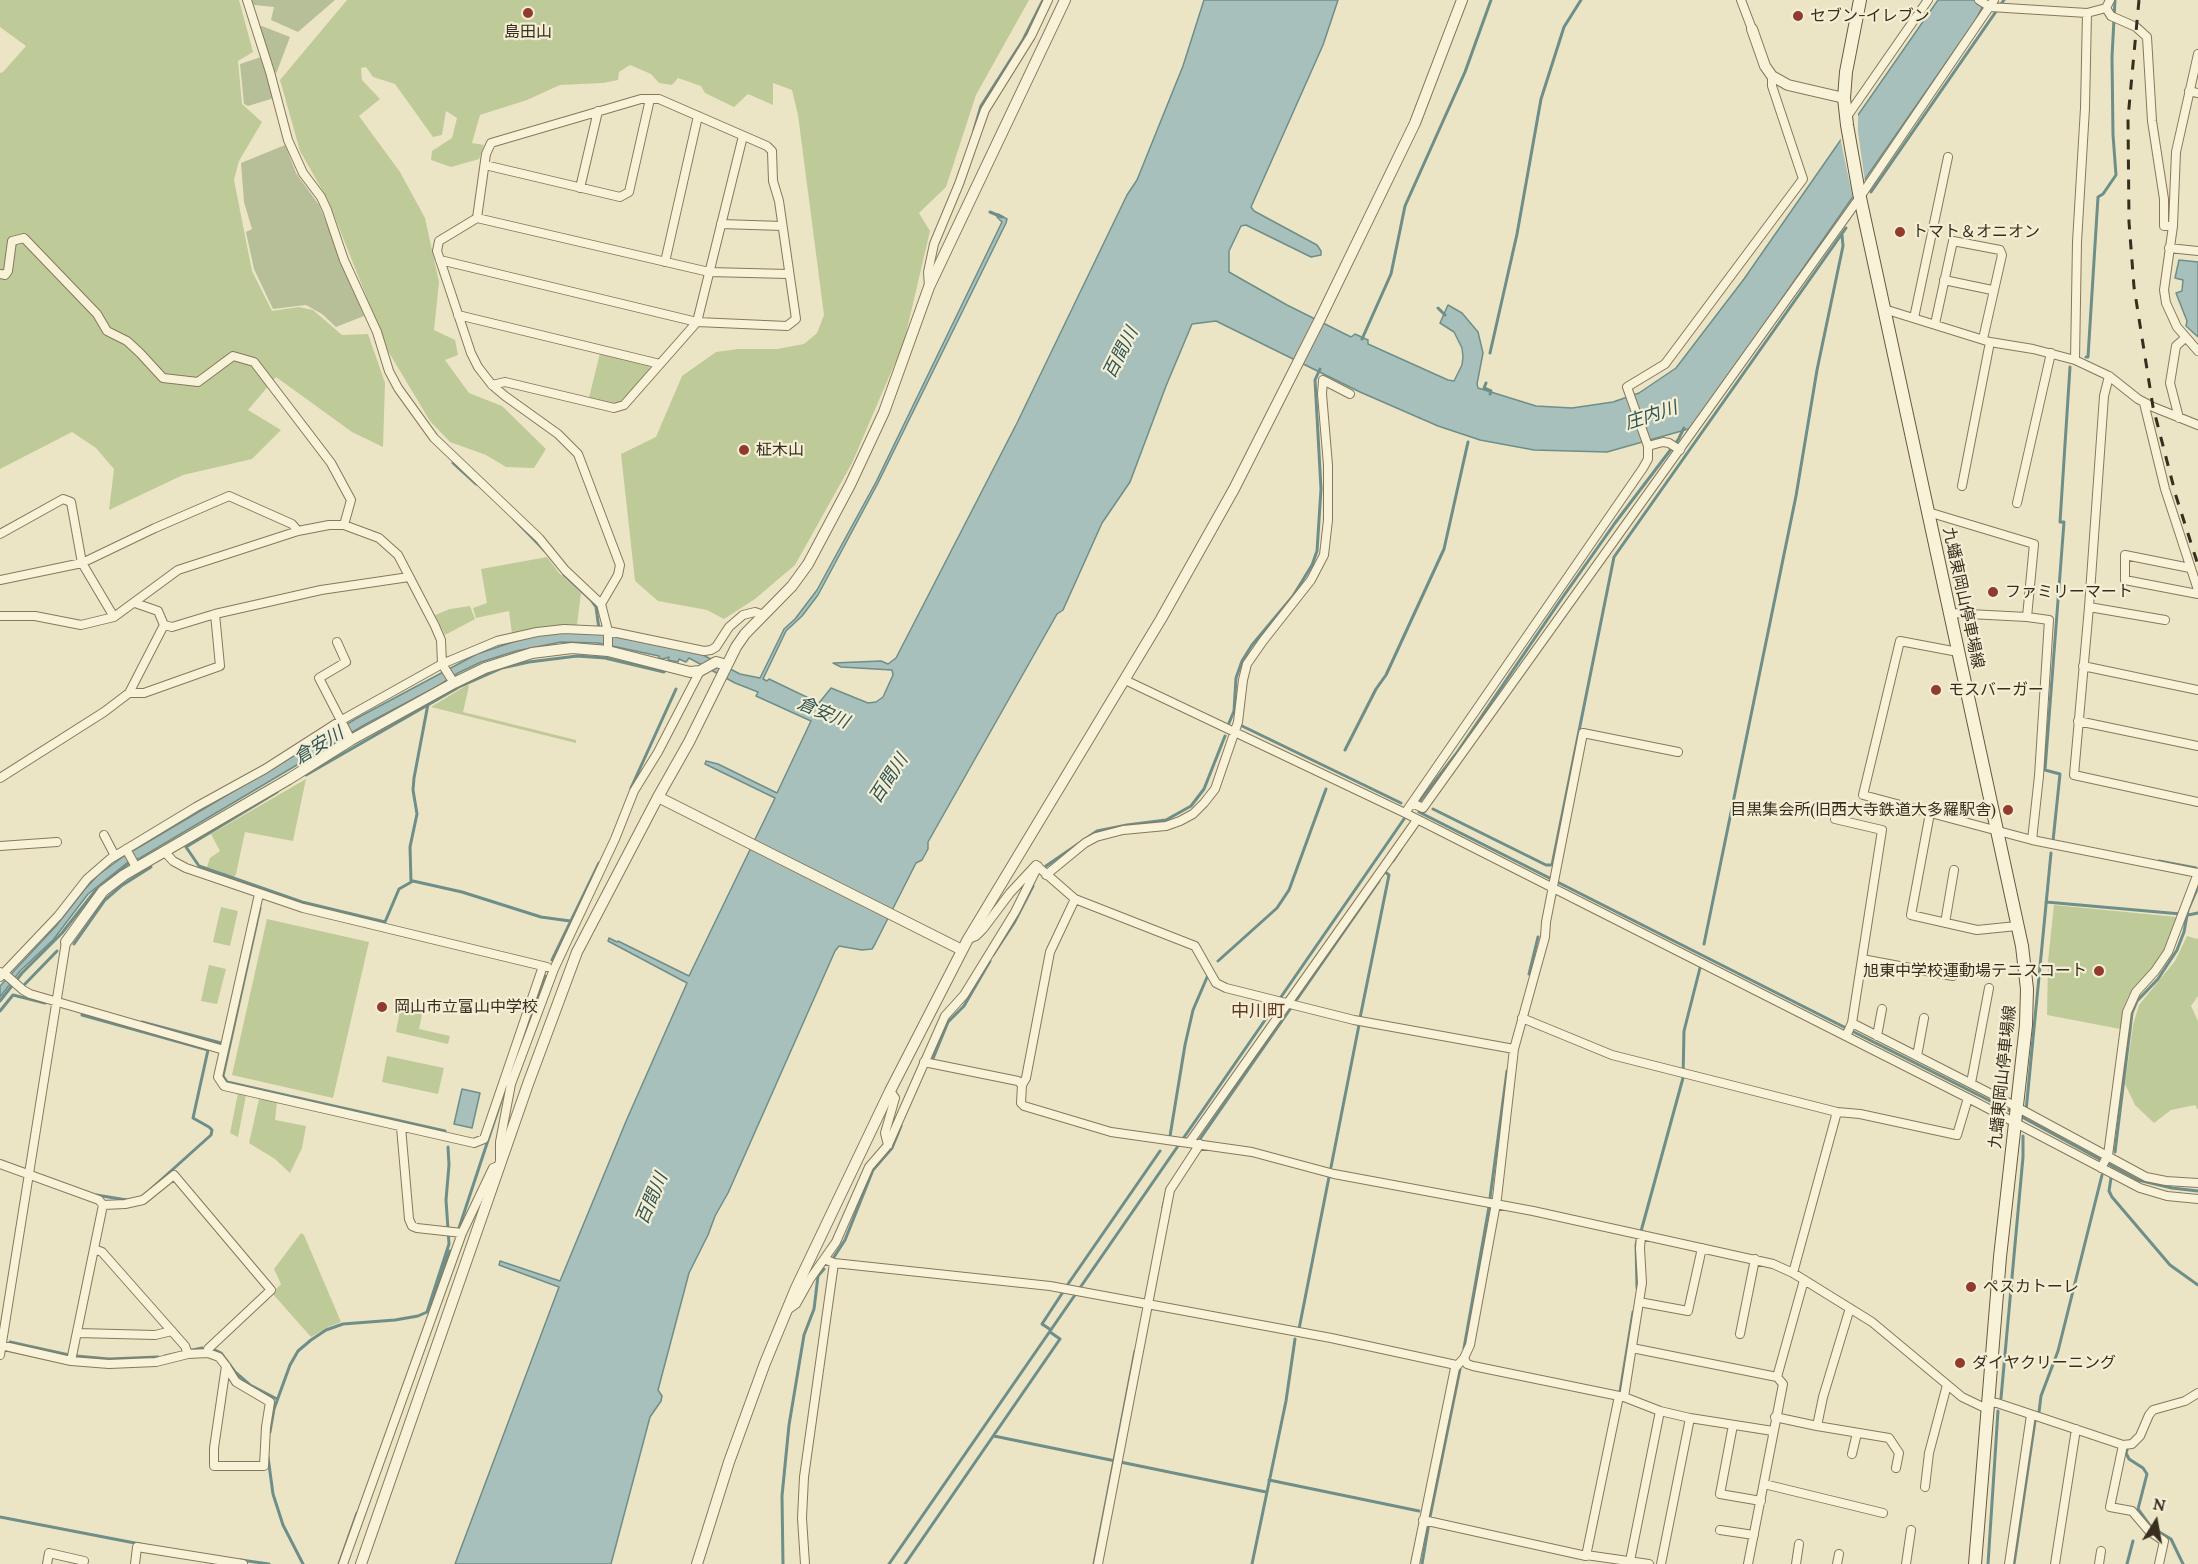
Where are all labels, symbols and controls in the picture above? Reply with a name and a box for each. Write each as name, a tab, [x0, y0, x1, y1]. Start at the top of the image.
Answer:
marker: 島田山	[521, 6, 535, 20]
place label: セブン-イレブン	[1810, 6, 1930, 26]
marker: セブン-イレブン	[1791, 9, 1805, 23]
place label: 島田山	[504, 22, 552, 42]
place label: トマト＆オニオン	[1912, 222, 2040, 242]
marker: トマト＆オニオン	[1893, 225, 1907, 239]
water label: 百間川	[1099, 324, 1143, 382]
water label: 庄内川	[1622, 397, 1680, 435]
place label: 柾木山	[756, 440, 804, 460]
marker: 柾木山	[737, 443, 751, 457]
street label: 九蟠東岡山停車場線	[1939, 526, 1987, 670]
place label: ファミリーマート	[2005, 582, 2133, 602]
marker: ファミリーマート	[1986, 585, 2000, 599]
place label: モスバーガー	[1948, 680, 2044, 700]
marker: モスバーガー	[1929, 683, 1943, 697]
water label: 倉安川	[794, 693, 852, 733]
water label: 倉安川	[290, 723, 348, 769]
water label: 百間川	[865, 750, 913, 808]
place label: 目黒集会所(旧西大寺鉄道大多羅駅舎)	[1730, 800, 1996, 820]
marker: 目黒集会所(旧西大寺鉄道大多羅駅舎)	[2001, 803, 2015, 817]
place label: 旭東中学校運動場テニスコート	[1863, 961, 2087, 981]
marker: 旭東中学校運動場テニスコート	[2092, 964, 2106, 978]
place label: 岡山市立富山中学校	[394, 997, 538, 1017]
marker: 岡山市立富山中学校	[375, 1000, 389, 1014]
district label: 中川町	[1231, 1001, 1285, 1023]
street label: 九蟠東岡山停車場線	[1986, 1004, 2020, 1150]
water label: 百間川	[632, 1170, 672, 1228]
place label: ペスカトーレ	[1983, 1277, 2079, 1297]
marker: ペスカトーレ	[1964, 1280, 1978, 1294]
place label: ダイヤクリーニング	[1972, 1353, 2116, 1373]
marker: ダイヤクリーニング	[1953, 1356, 1967, 1370]
north arrow	[2126, 1492, 2186, 1552]
text: N	[2151, 1493, 2167, 1515]

